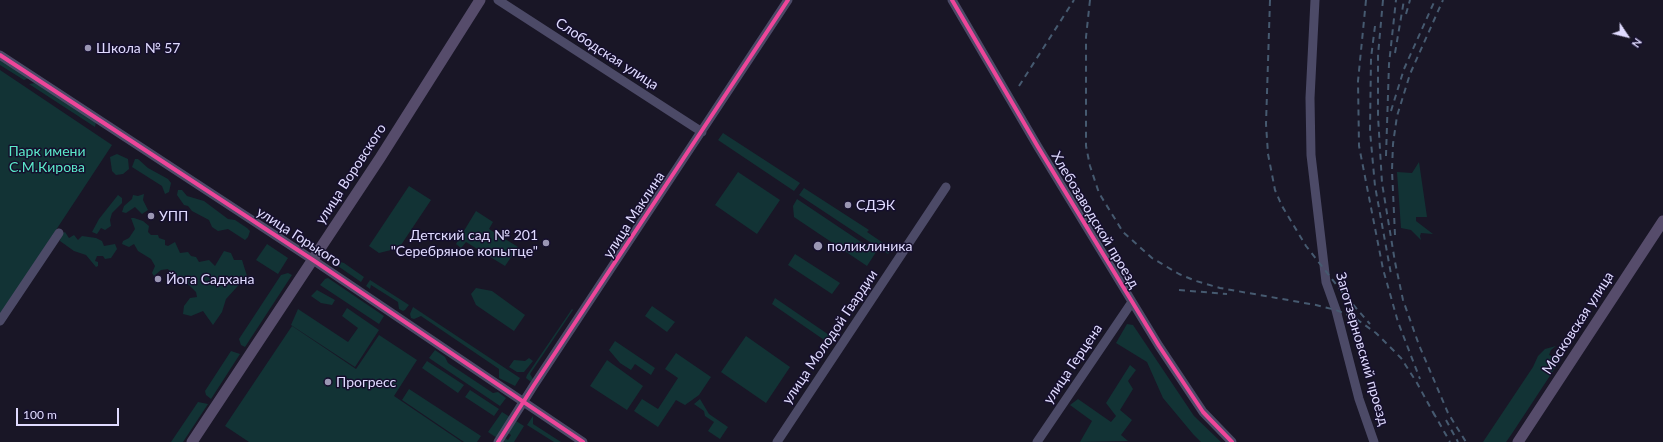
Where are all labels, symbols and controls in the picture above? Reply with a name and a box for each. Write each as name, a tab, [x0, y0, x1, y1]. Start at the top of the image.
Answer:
street label: Слободская улица	[552, 14, 662, 94]
north arrow	[1607, 16, 1647, 56]
text: N	[1629, 36, 1645, 50]
place label: Школа № 57	[96, 40, 180, 56]
marker: Школа № 57	[83, 43, 93, 53]
street label: улица Воровского	[312, 121, 390, 227]
park label: Парк имени С.М.Кирова	[9, 143, 85, 176]
street label: Хлебозаводской проезд	[1048, 149, 1142, 291]
street label: улица Маклина	[600, 169, 668, 261]
place label: СДЭК	[856, 197, 895, 213]
marker: СДЭК	[843, 200, 853, 210]
street label: улица Горького	[253, 203, 345, 271]
place label: УПП	[159, 208, 188, 224]
marker: УПП	[146, 211, 156, 221]
place label: Детский сад № 201 "Серебряное копытце"	[391, 227, 538, 260]
marker: Детский сад № 201 "Серебряное копытце"	[541, 238, 551, 248]
place label: поликлиника	[827, 238, 912, 254]
marker: поликлиника	[812, 240, 824, 252]
street label: улица Молодой Гвардии	[779, 267, 881, 407]
street label: Московская улица	[1539, 269, 1617, 377]
street label: Заготзерновский проезд	[1332, 270, 1392, 428]
place label: Йога Садхана	[166, 271, 254, 287]
marker: Йога Садхана	[153, 274, 163, 284]
street label: улица Герцена	[1040, 321, 1106, 407]
place label: Прогресс	[336, 374, 396, 390]
marker: Прогресс	[323, 377, 333, 387]
scale bar	[18, 400, 121, 426]
text: 100 m	[23, 407, 57, 422]

